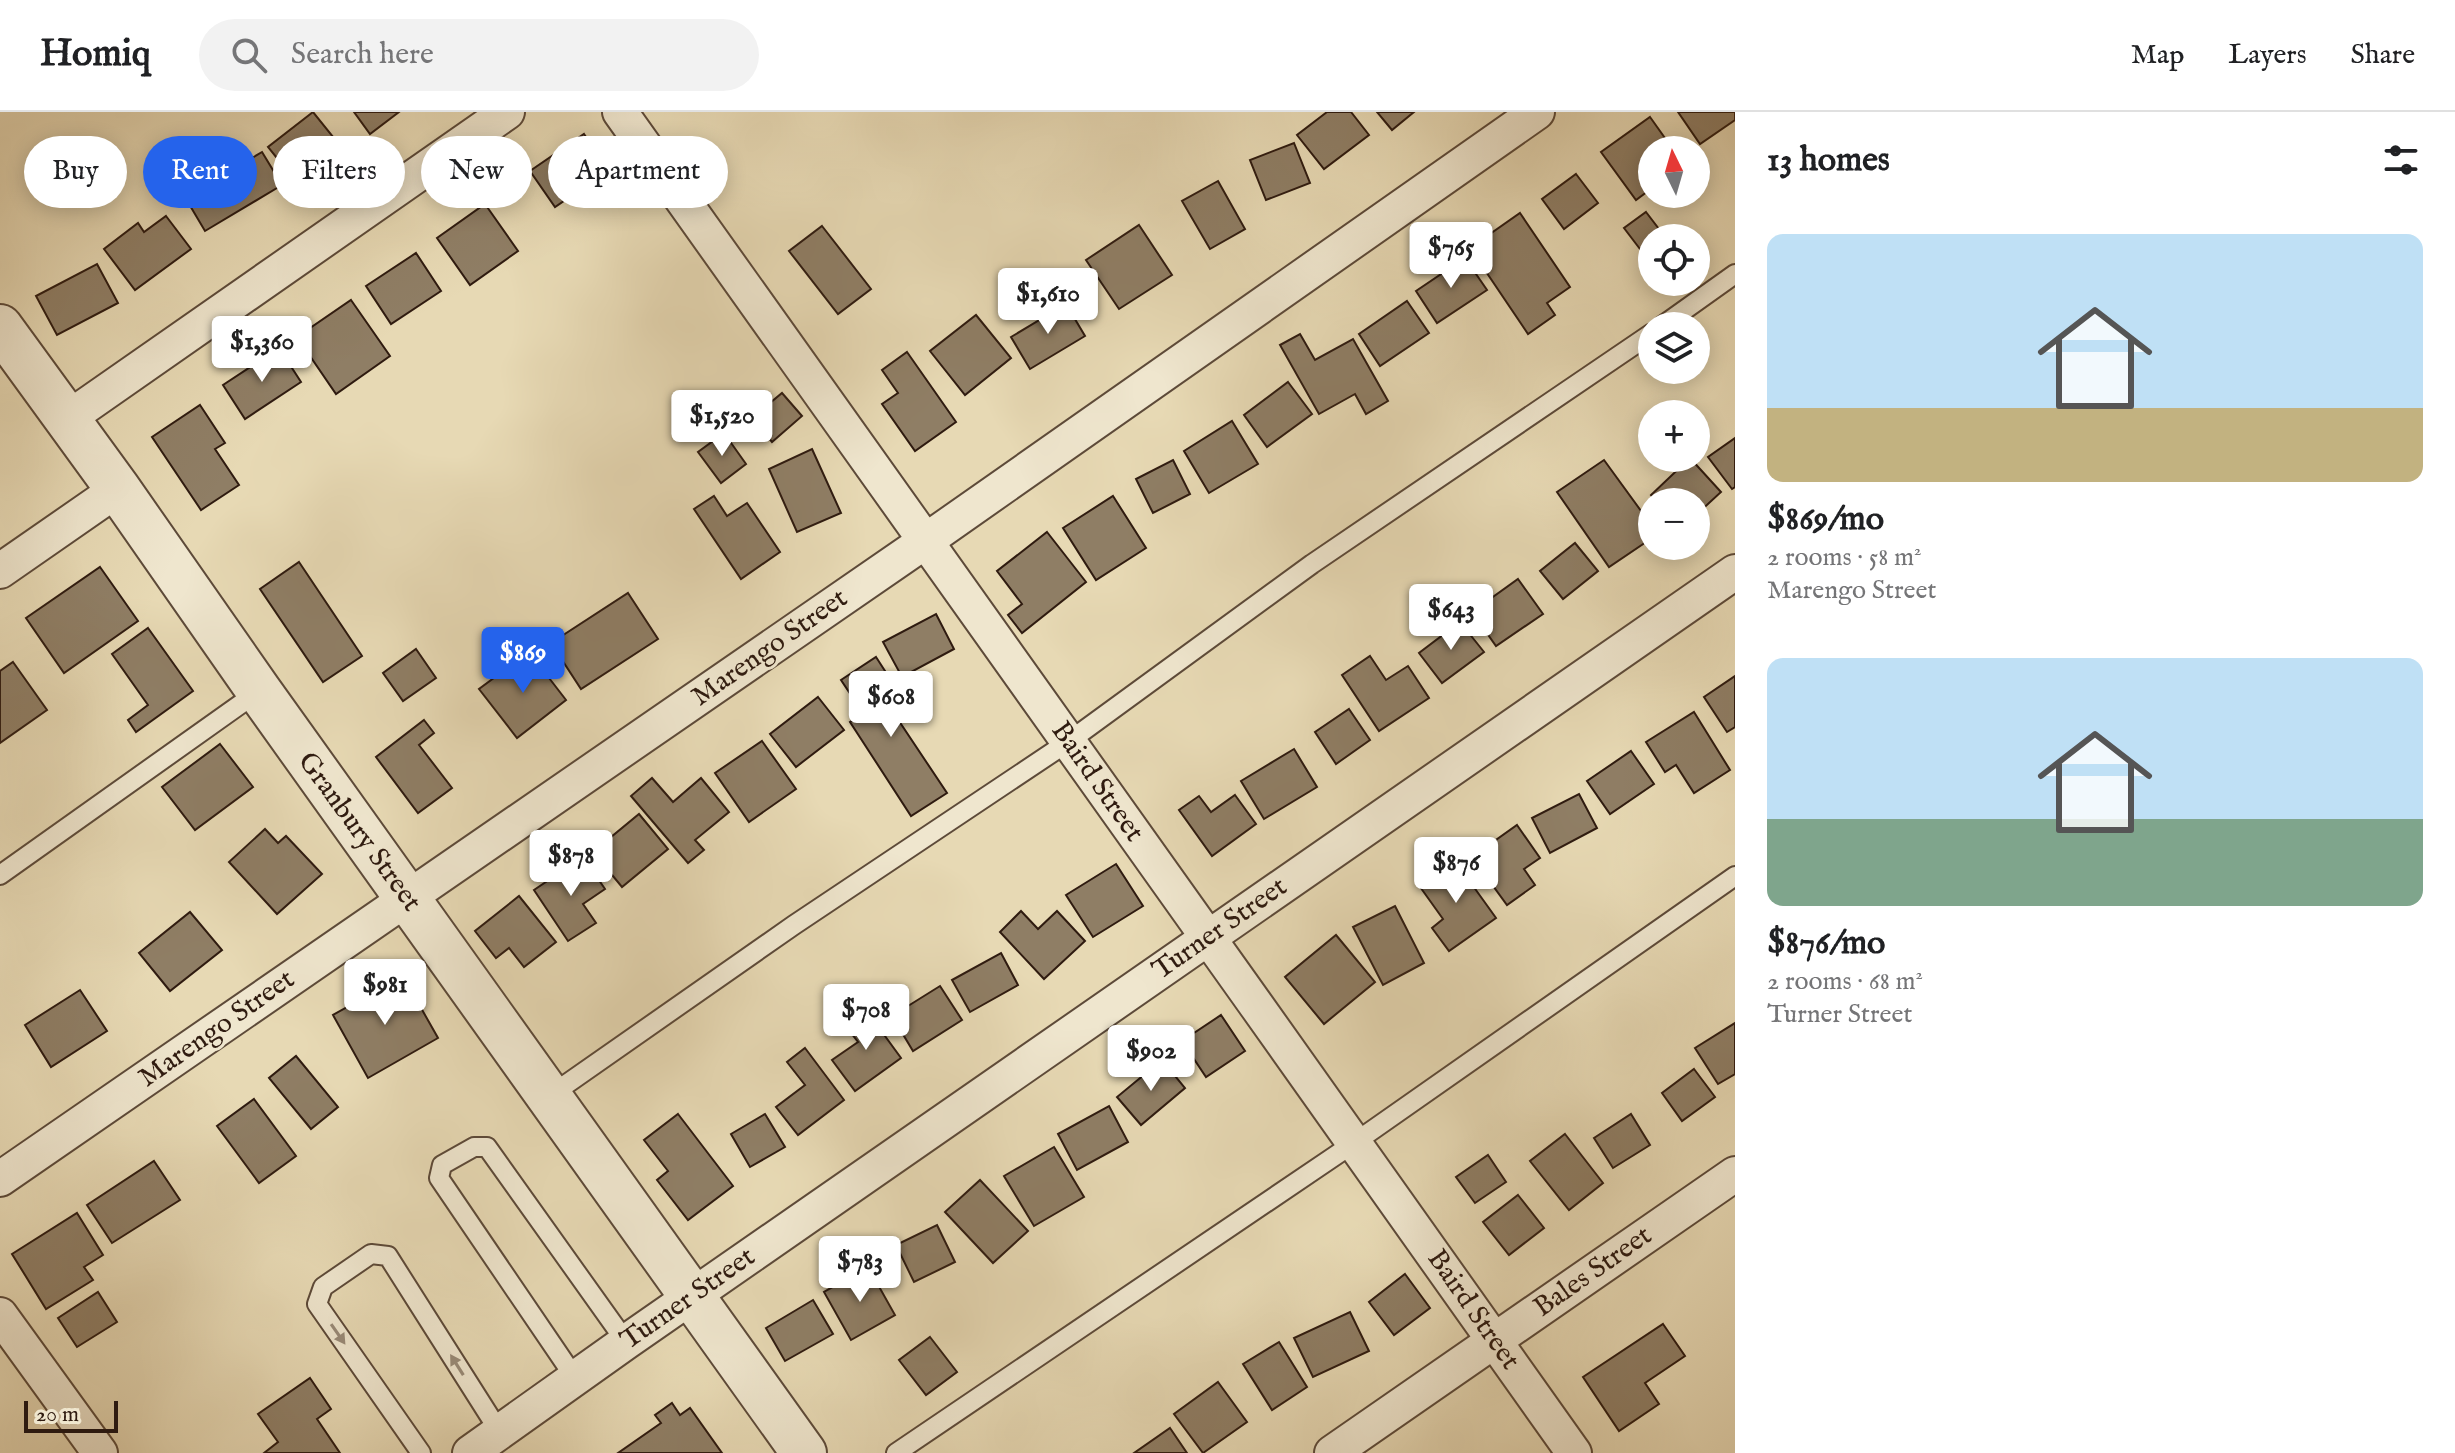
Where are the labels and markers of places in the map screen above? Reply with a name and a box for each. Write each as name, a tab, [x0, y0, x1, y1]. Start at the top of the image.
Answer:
pin: $765	[1404, 222, 1498, 290]
pin: $1,610	[983, 268, 1113, 336]
pin: $1,360	[197, 316, 327, 384]
pin: $1,520	[657, 390, 787, 458]
pin: $643	[1404, 584, 1498, 652]
pin: $869	[476, 627, 570, 695]
pin: $608	[844, 671, 938, 739]
pin: $878	[524, 830, 618, 898]
pin: $876	[1409, 837, 1503, 905]
pin: $981	[338, 959, 432, 1027]
pin: $708	[819, 984, 913, 1052]
pin: $902	[1104, 1025, 1198, 1093]
pin: $783	[813, 1236, 907, 1304]

